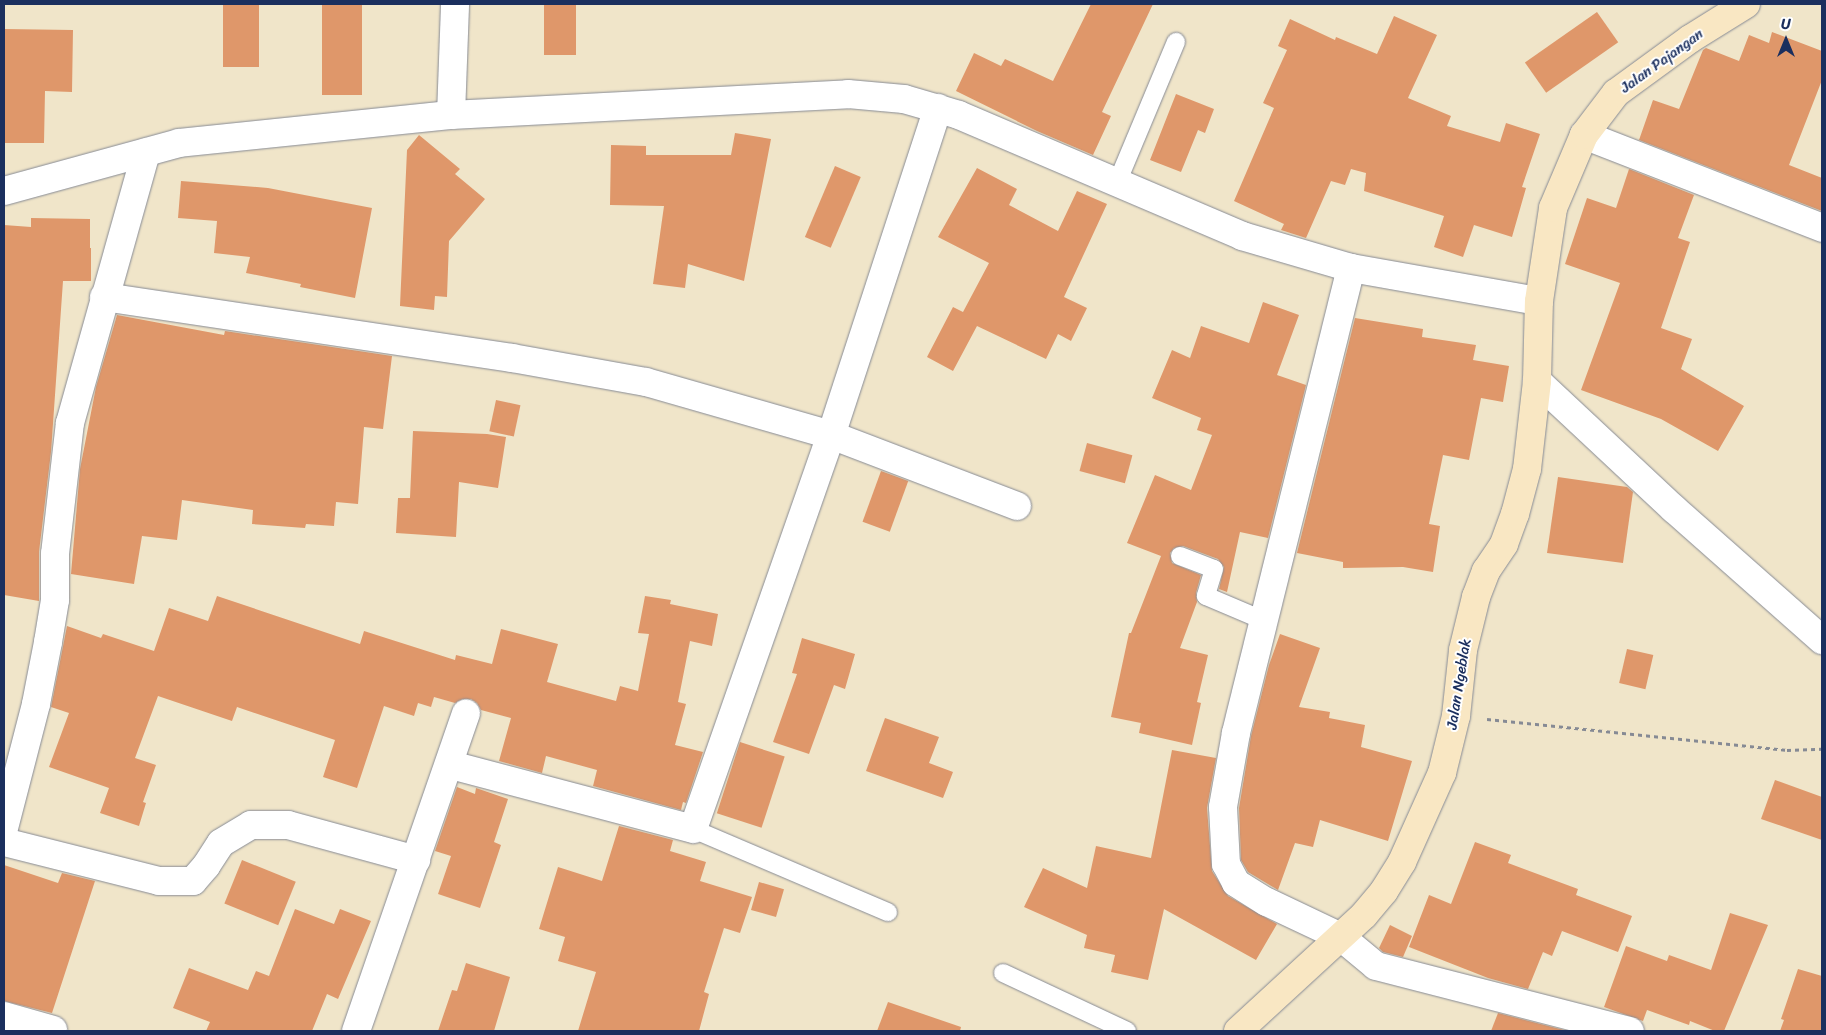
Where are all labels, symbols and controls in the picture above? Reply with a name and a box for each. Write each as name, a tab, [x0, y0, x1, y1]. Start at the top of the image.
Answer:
text: U	[1781, 12, 1791, 37]
north arrow	[1761, 15, 1811, 65]
street label: Jalan Pajangan	[1617, 25, 1707, 97]
street label: Jalan Ngeblak	[1443, 637, 1475, 731]

